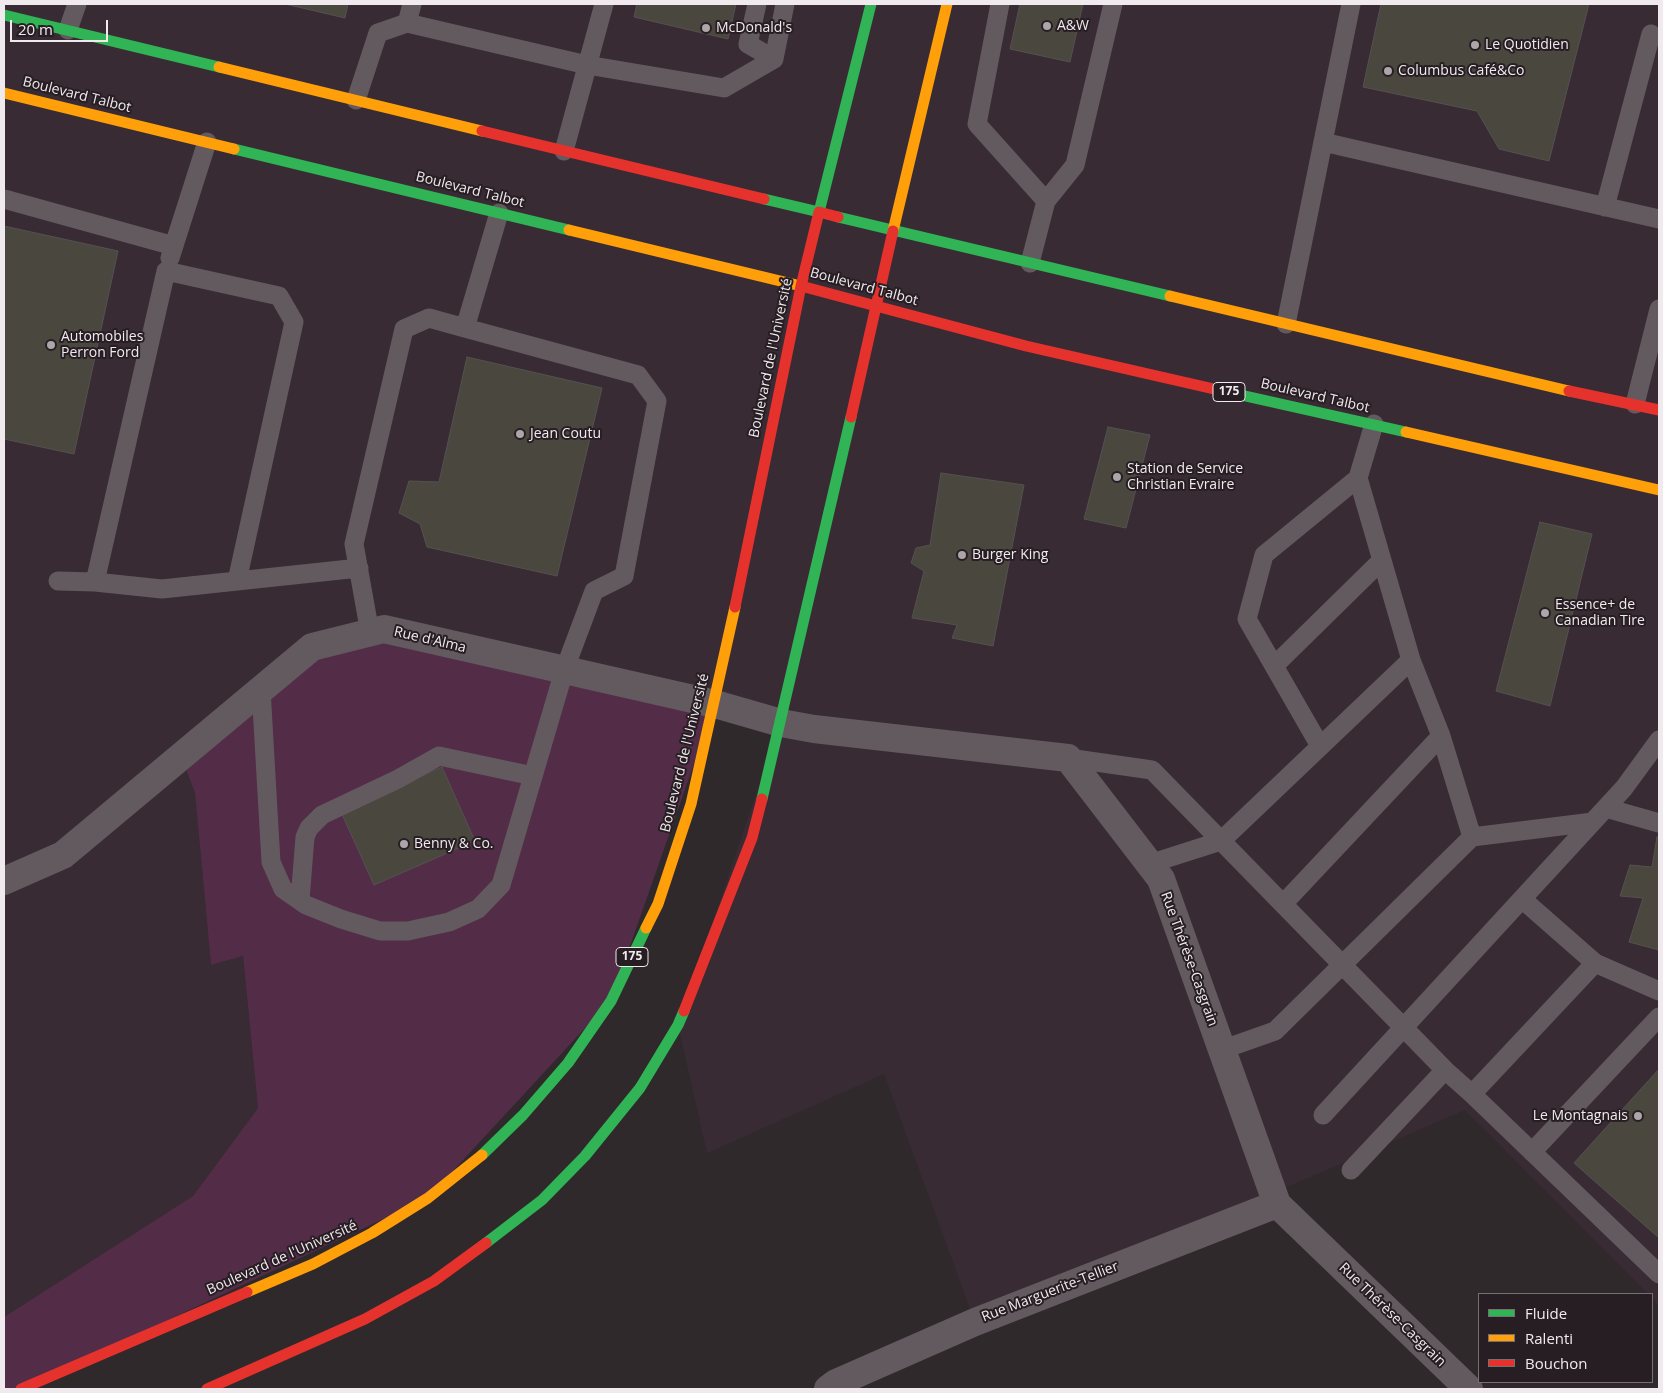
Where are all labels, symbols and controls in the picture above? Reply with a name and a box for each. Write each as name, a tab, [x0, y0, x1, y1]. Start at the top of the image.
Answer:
scale bar	[12, 10, 110, 42]
place label: A&W	[1057, 18, 1089, 34]
text: 20 m	[18, 19, 53, 39]
place label: McDonald's	[716, 20, 792, 36]
marker: A&W	[1041, 20, 1053, 32]
marker: McDonald's	[700, 22, 712, 34]
place label: Le Quotidien	[1485, 37, 1569, 53]
marker: Le Quotidien	[1469, 39, 1481, 51]
place label: Columbus Café&Co	[1398, 63, 1524, 79]
marker: Columbus Café&Co	[1382, 65, 1394, 77]
street label: Boulevard Talbot	[21, 73, 133, 117]
street label: Boulevard Talbot	[414, 168, 526, 212]
street label: Boulevard Talbot	[808, 265, 920, 309]
street label: Boulevard de l'Université	[746, 277, 796, 439]
place label: Automobiles Perron Ford	[61, 329, 143, 362]
marker: Automobiles Perron Ford	[45, 339, 57, 351]
street label: Boulevard Talbot	[1259, 375, 1371, 417]
road number: 175	[1213, 382, 1245, 402]
place label: Jean Coutu	[530, 426, 601, 442]
marker: Jean Coutu	[514, 428, 526, 440]
place label: Station de Service Christian Evraire	[1127, 461, 1243, 494]
marker: Station de Service Christian Evraire	[1111, 471, 1123, 483]
place label: Burger King	[972, 547, 1048, 563]
marker: Burger King	[956, 549, 968, 561]
place label: Essence+ de Canadian Tire	[1555, 597, 1645, 630]
marker: Essence+ de Canadian Tire	[1539, 607, 1551, 619]
street label: Rue d'Alma	[392, 624, 468, 656]
street label: Boulevard de l'Université	[657, 672, 713, 834]
place label: Benny & Co.	[414, 836, 493, 852]
marker: Benny & Co.	[398, 838, 410, 850]
street label: Rue Thérèse-Casgrain	[1157, 889, 1221, 1029]
road number: 175	[616, 948, 648, 966]
place label: Le Montagnais	[1533, 1108, 1628, 1124]
marker: Le Montagnais	[1632, 1110, 1644, 1122]
street label: Boulevard de l'Université	[204, 1217, 360, 1299]
street label: Rue Marguerite-Tellier	[979, 1258, 1121, 1326]
street label: Rue Thérèse-Casgrain	[1335, 1260, 1449, 1370]
legend	[1478, 1293, 1653, 1383]
text: Fluide	[1525, 1303, 1567, 1323]
text: Ralenti	[1525, 1328, 1573, 1348]
text: Bouchon	[1525, 1353, 1588, 1373]

